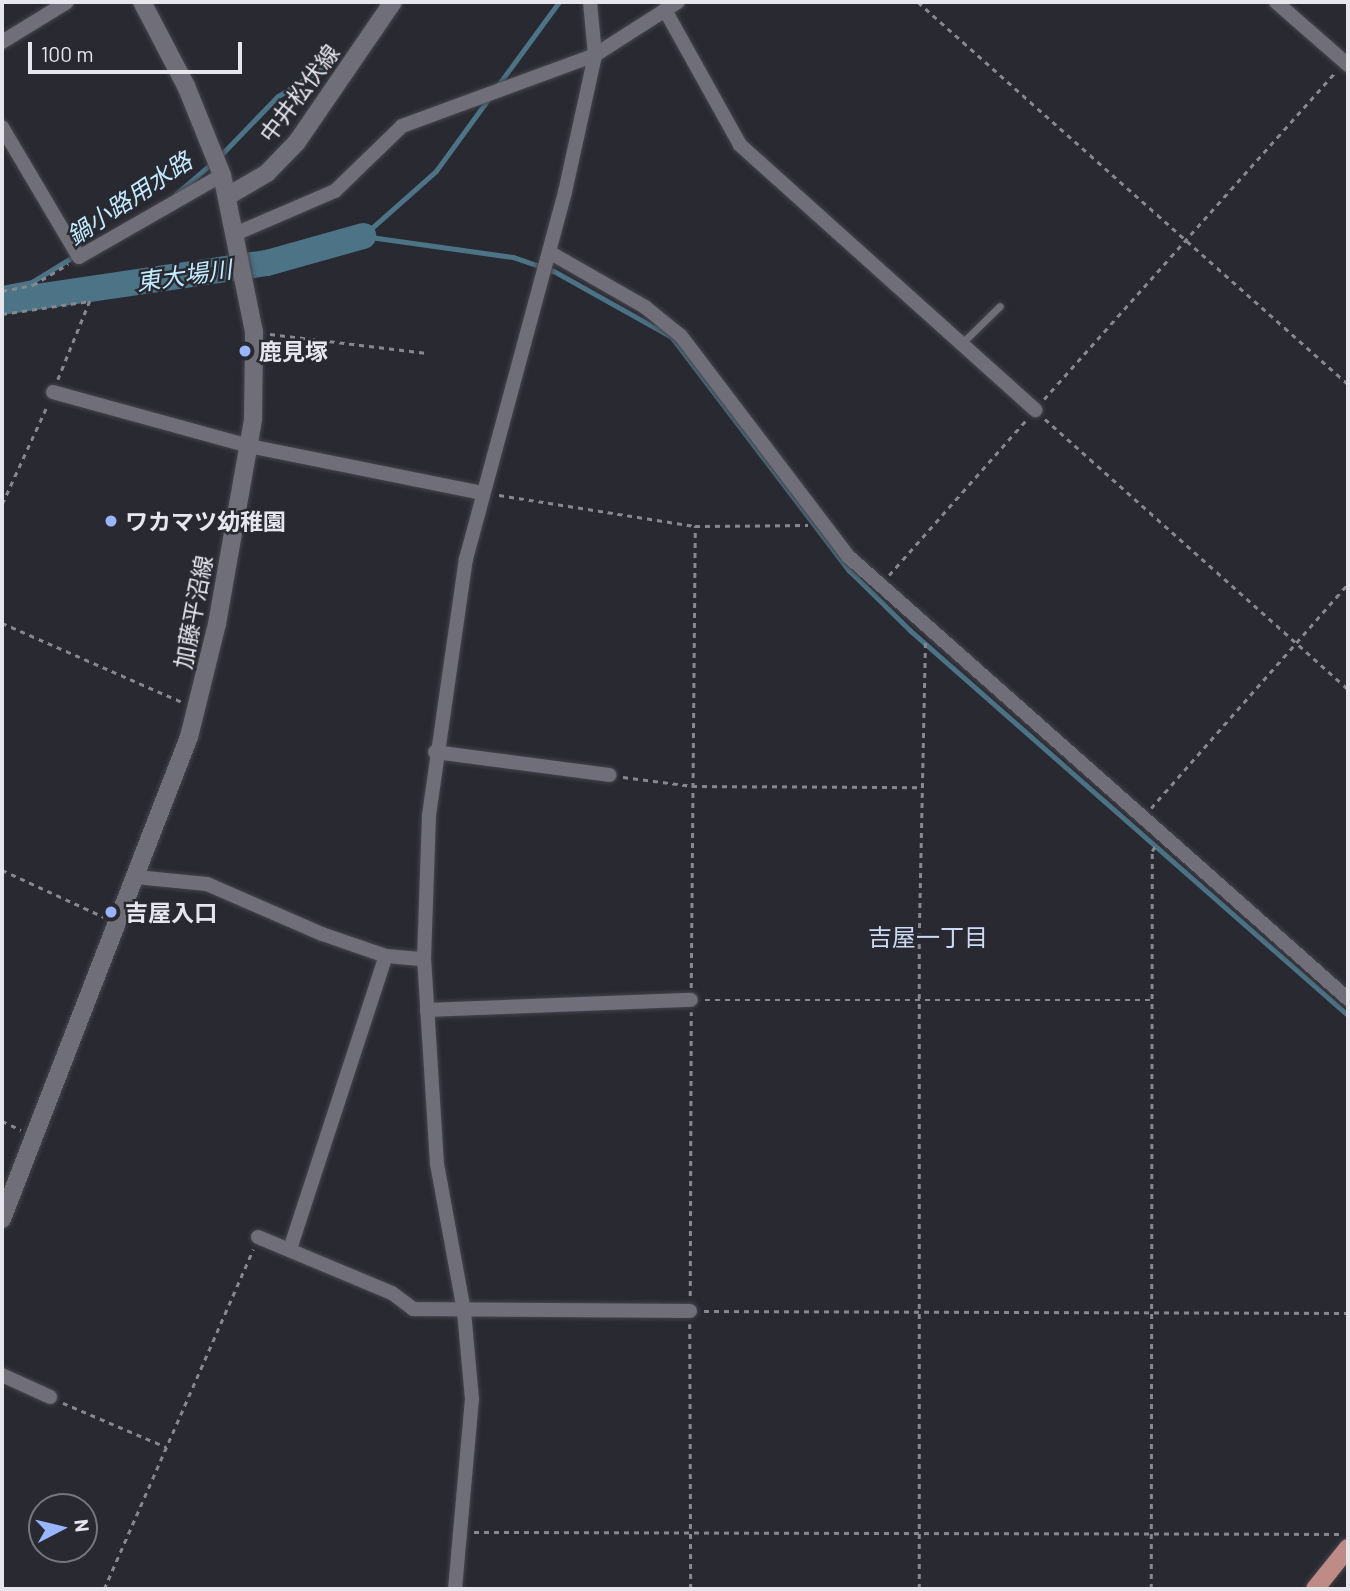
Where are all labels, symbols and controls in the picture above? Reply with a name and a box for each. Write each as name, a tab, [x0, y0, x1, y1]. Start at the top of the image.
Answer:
scale bar	[32, 28, 245, 72]
street label: 中井松伏線	[253, 39, 345, 147]
text: 100 m	[41, 41, 94, 66]
water label: 鍋小路用水路	[61, 146, 197, 250]
water label: 東大場川	[134, 254, 234, 296]
place label: 鹿見塚	[259, 337, 328, 365]
marker: 鹿見塚	[237, 343, 253, 359]
place label: ワカマツ幼稚園	[125, 507, 286, 535]
marker: ワカマツ幼稚園	[103, 513, 119, 529]
street label: 加藤平沼線	[168, 553, 218, 671]
place label: 吉屋入口	[125, 898, 217, 926]
marker: 吉屋入口	[103, 904, 119, 920]
district label: 吉屋一丁目	[868, 923, 988, 951]
north arrow	[28, 1493, 98, 1563]
text: N	[70, 1518, 95, 1533]

